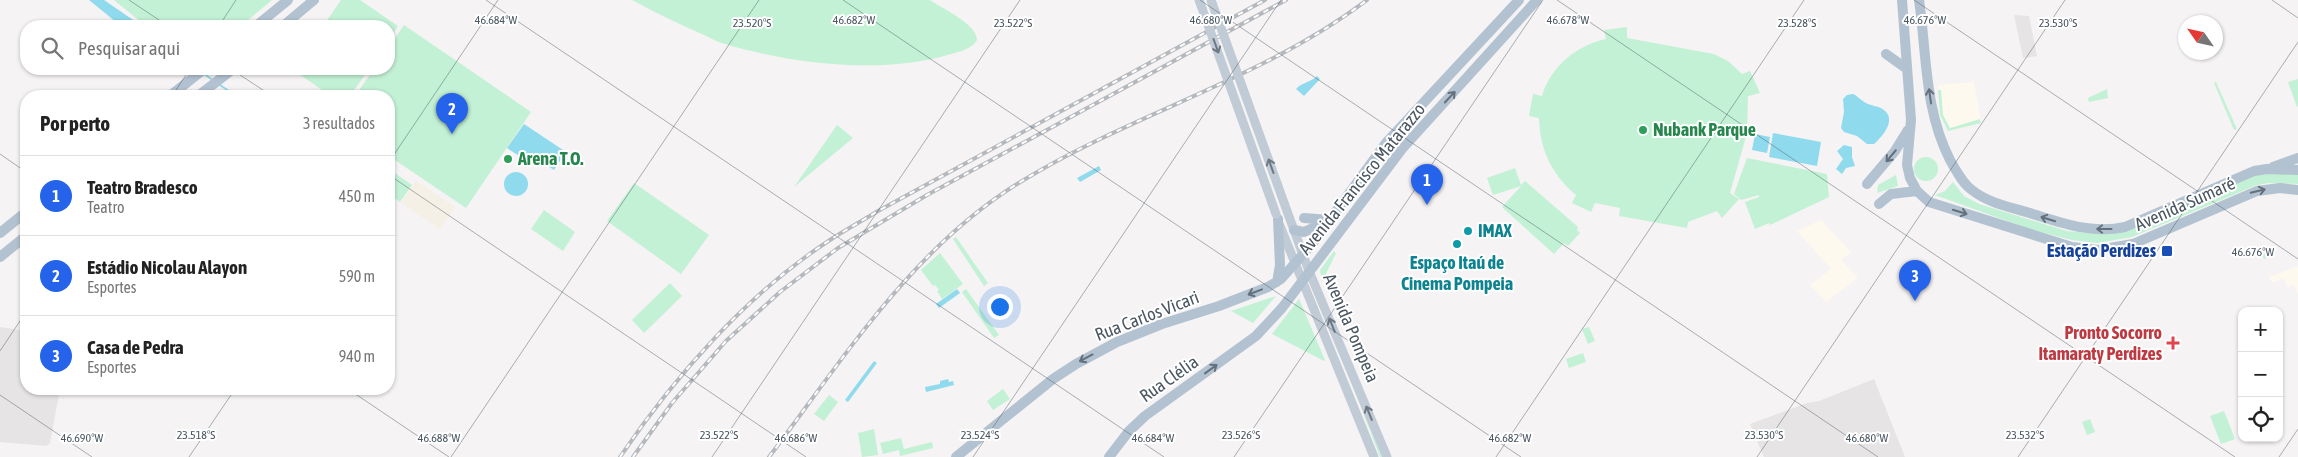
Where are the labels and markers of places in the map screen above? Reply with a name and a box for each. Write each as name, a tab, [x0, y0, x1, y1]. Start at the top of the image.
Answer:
pin: 2	[436, 93, 468, 134]
place label: Nubank Parque	[1653, 119, 1756, 140]
marker: Nubank Parque	[1637, 124, 1649, 136]
place label: Arena T.O.	[517, 148, 583, 169]
marker: Arena T.O.	[502, 153, 514, 165]
pin: 1	[1411, 164, 1443, 205]
place label: IMAX	[1478, 220, 1512, 241]
marker: IMAX	[1462, 225, 1474, 237]
marker: Espaço Itaú de Cinema Pompeia	[1451, 238, 1463, 250]
place label: Estação Perdizes	[2047, 240, 2157, 261]
marker: Estação Perdizes	[2160, 244, 2174, 258]
place label: Espaço Itaú de Cinema Pompeia	[1401, 252, 1513, 294]
pin: 3	[1899, 260, 1931, 301]
place label: Pronto Socorro Itamaraty Perdizes	[2039, 322, 2163, 364]
marker: Pronto Socorro Itamaraty Perdizes	[2166, 336, 2180, 350]

